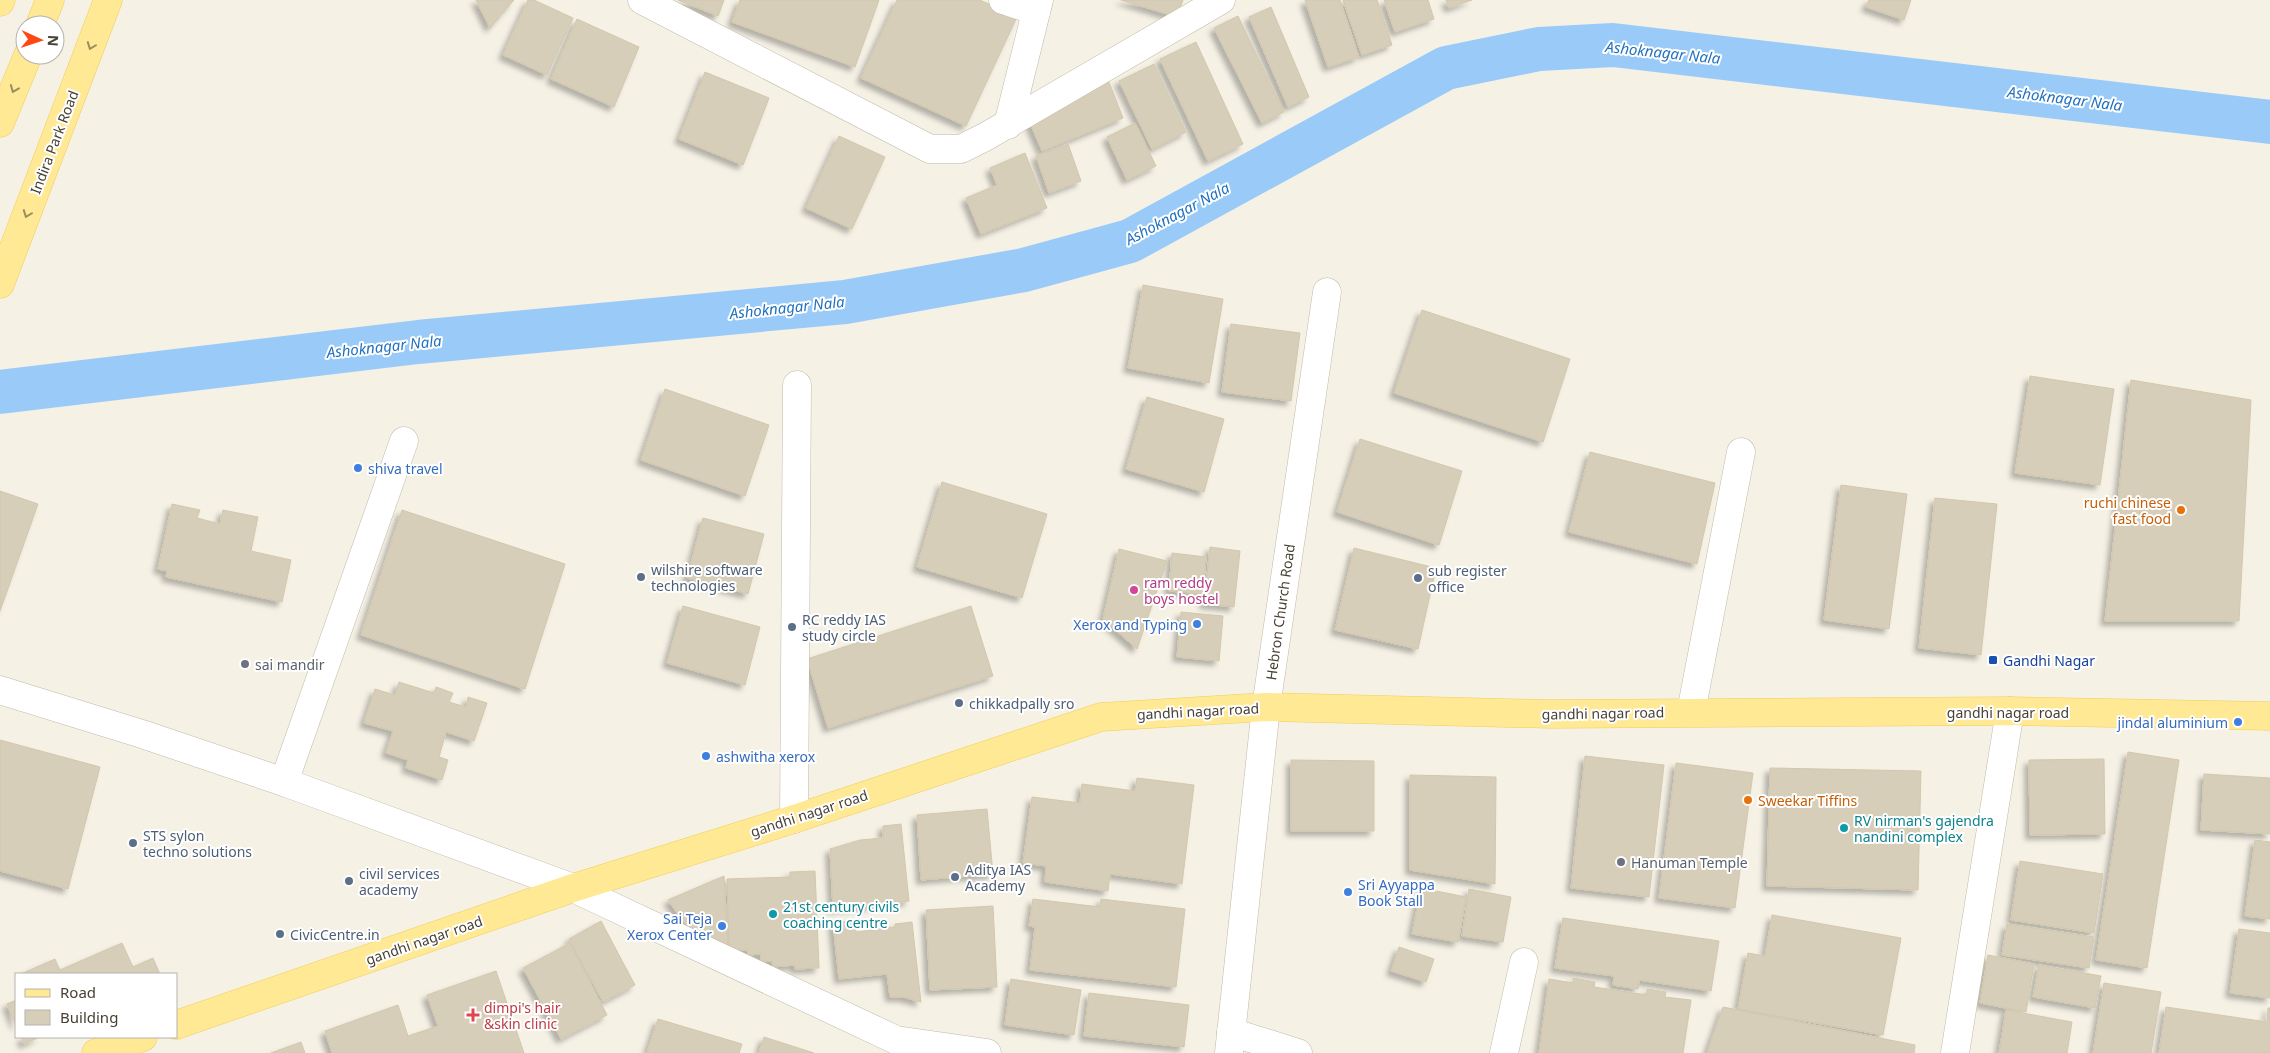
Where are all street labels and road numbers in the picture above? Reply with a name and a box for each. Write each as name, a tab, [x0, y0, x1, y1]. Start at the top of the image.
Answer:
street label: Indira Park Road	[26, 87, 82, 197]
street label: Hebron Church Road	[1261, 543, 1299, 681]
street label: gandhi nagar road	[1136, 698, 1260, 724]
street label: gandhi nagar road	[1542, 702, 1664, 724]
street label: gandhi nagar road	[1947, 703, 2069, 722]
street label: gandhi nagar road	[748, 785, 870, 841]
street label: gandhi nagar road	[363, 911, 485, 969]

